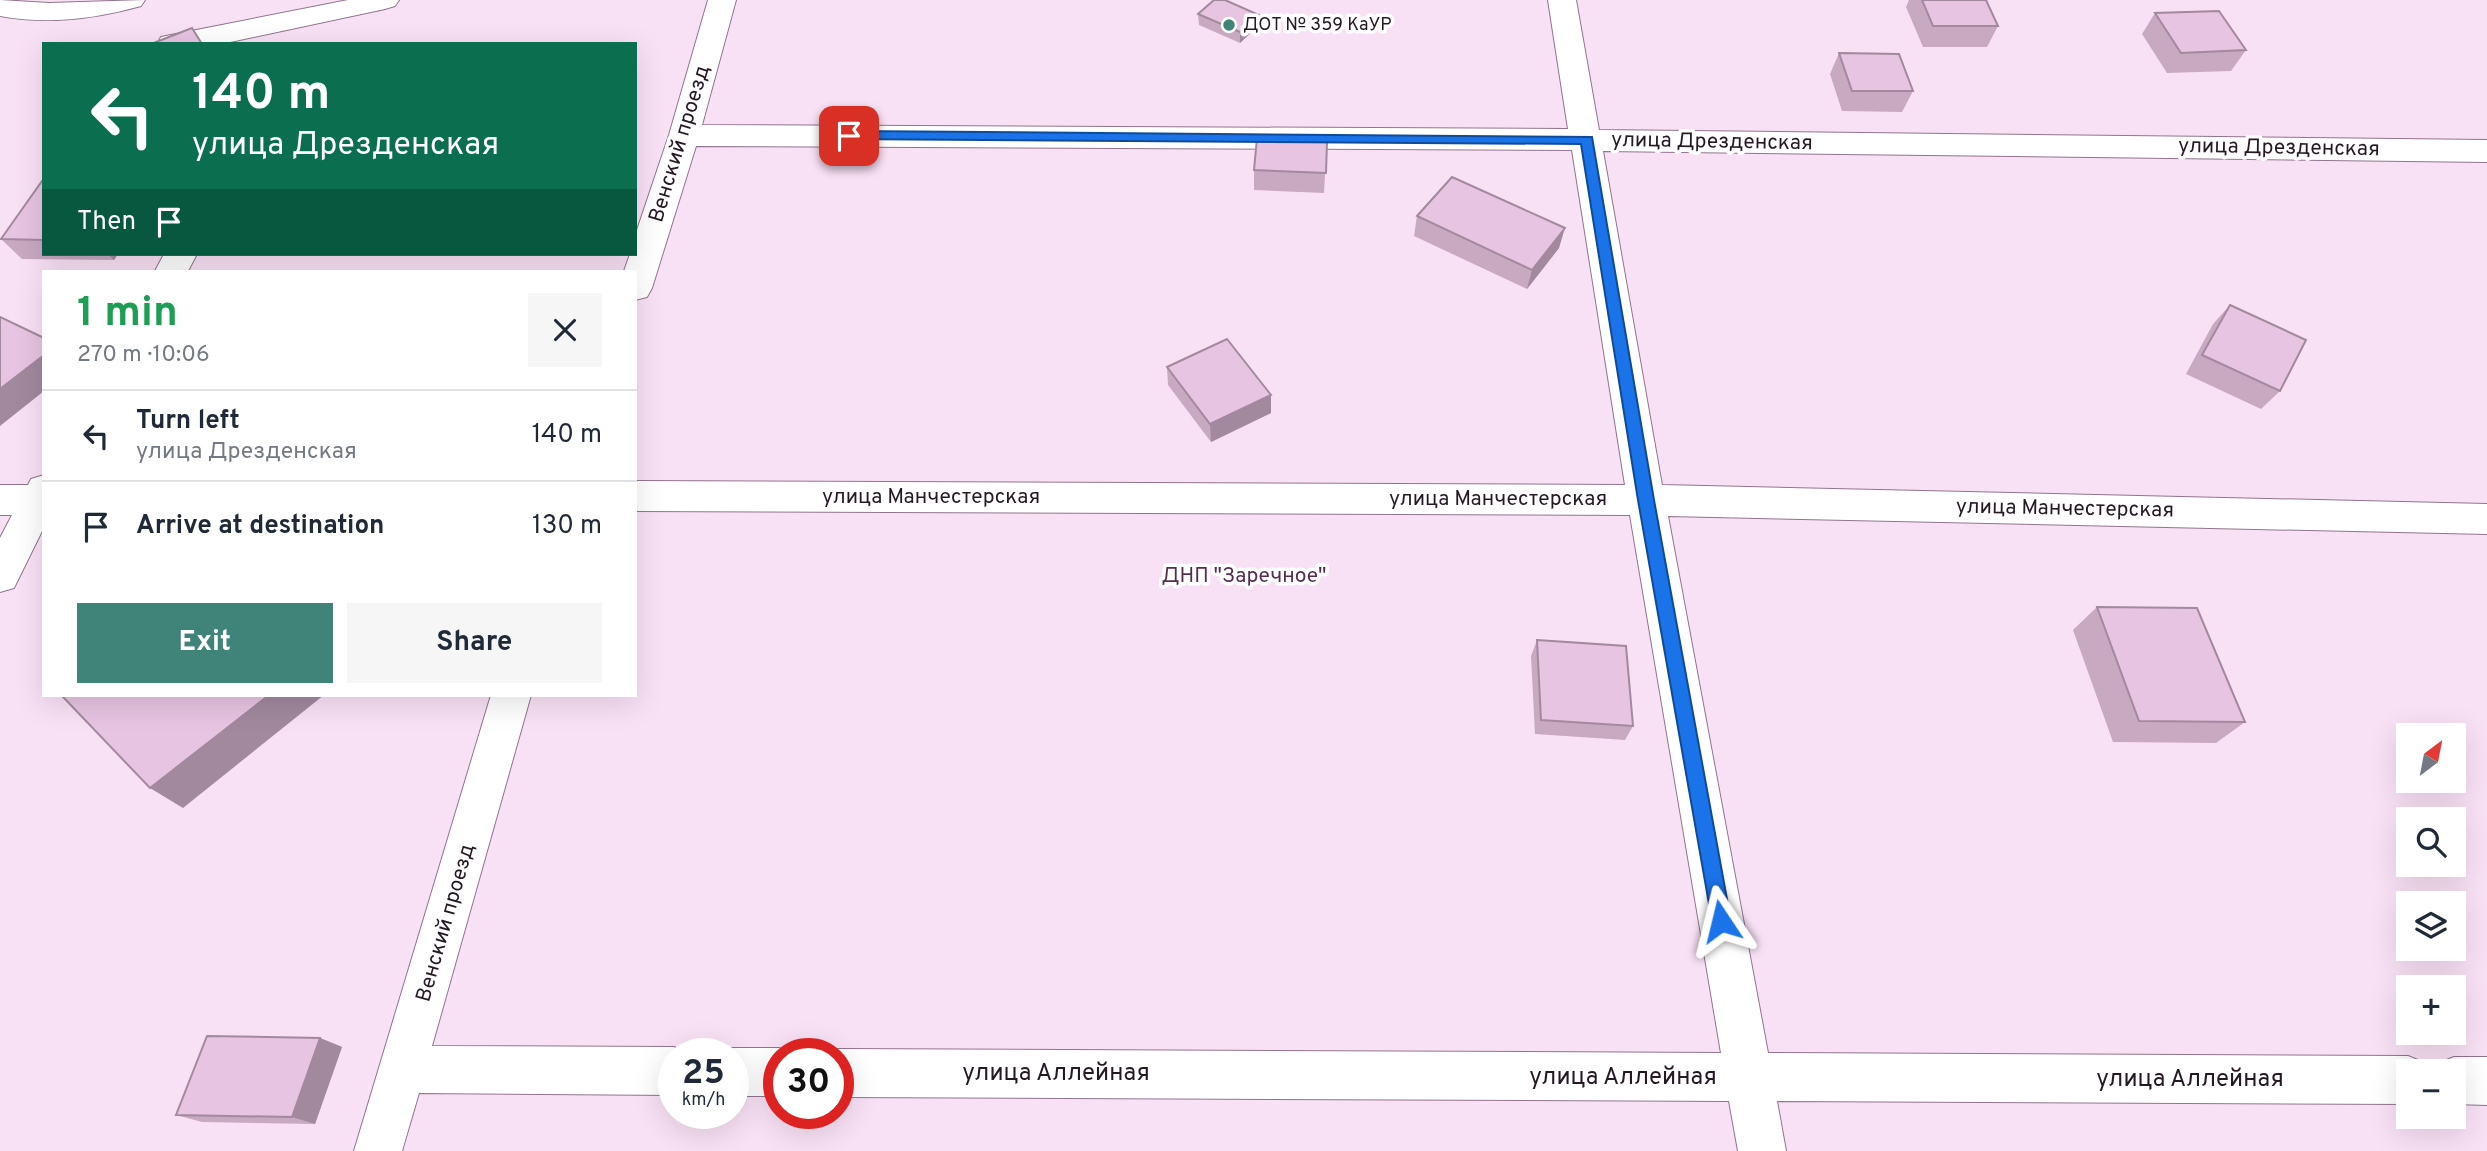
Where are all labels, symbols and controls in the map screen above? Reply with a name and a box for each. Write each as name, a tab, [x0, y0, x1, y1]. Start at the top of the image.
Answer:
place label: ДОТ № 359 КаУР	[1243, 14, 1392, 37]
marker: ДОТ № 359 КаУР	[1221, 17, 1237, 33]
street label: Венский проезд	[643, 62, 717, 226]
text: 140 m	[192, 65, 331, 127]
icon: left	[77, 70, 168, 161]
pin	[819, 106, 879, 166]
icon: arrive	[830, 117, 868, 155]
text: улица Дрезденская	[192, 126, 499, 166]
street label: улица Дрезденская	[1611, 127, 1813, 157]
street label: улица Дрезденская	[2178, 133, 2380, 163]
icon: arrive	[150, 203, 188, 241]
text: Then	[77, 206, 136, 239]
text: 1 min	[77, 288, 178, 341]
button: close	[528, 293, 602, 367]
text: 270 m · 10:06	[77, 341, 210, 370]
text: Turn left	[136, 405, 240, 438]
icon: left	[77, 417, 115, 455]
text: 140 m	[532, 419, 602, 452]
text: улица Дрезденская	[136, 438, 357, 467]
street label: улица Манчестерская	[822, 484, 1040, 511]
street label: улица Манчестерская	[1389, 486, 1607, 513]
street label: улица Манчестерская	[1956, 494, 2174, 524]
icon: arrive	[77, 508, 115, 546]
text: Arrive at destination	[136, 510, 384, 543]
text: 130 m	[532, 510, 602, 543]
park label: ДНП "Заречное"	[1162, 563, 1326, 590]
button: Exit	[77, 603, 333, 683]
button: Share	[347, 603, 602, 683]
north arrow	[2396, 723, 2466, 793]
map controls	[2396, 723, 2466, 1129]
button: search	[2396, 807, 2466, 877]
street label: Венский проезд	[411, 841, 481, 1005]
position arrow	[1684, 884, 1758, 958]
button: layers	[2396, 891, 2466, 961]
button: +	[2396, 975, 2466, 1045]
speed limit sign: 30	[763, 1038, 854, 1129]
text: 25	[682, 1052, 725, 1096]
street label: улица Аллейная	[962, 1059, 1150, 1089]
button: −	[2396, 1059, 2466, 1129]
street label: улица Аллейная	[1529, 1063, 1717, 1093]
street label: улица Аллейная	[2096, 1065, 2284, 1095]
text: km/h	[682, 1089, 725, 1112]

